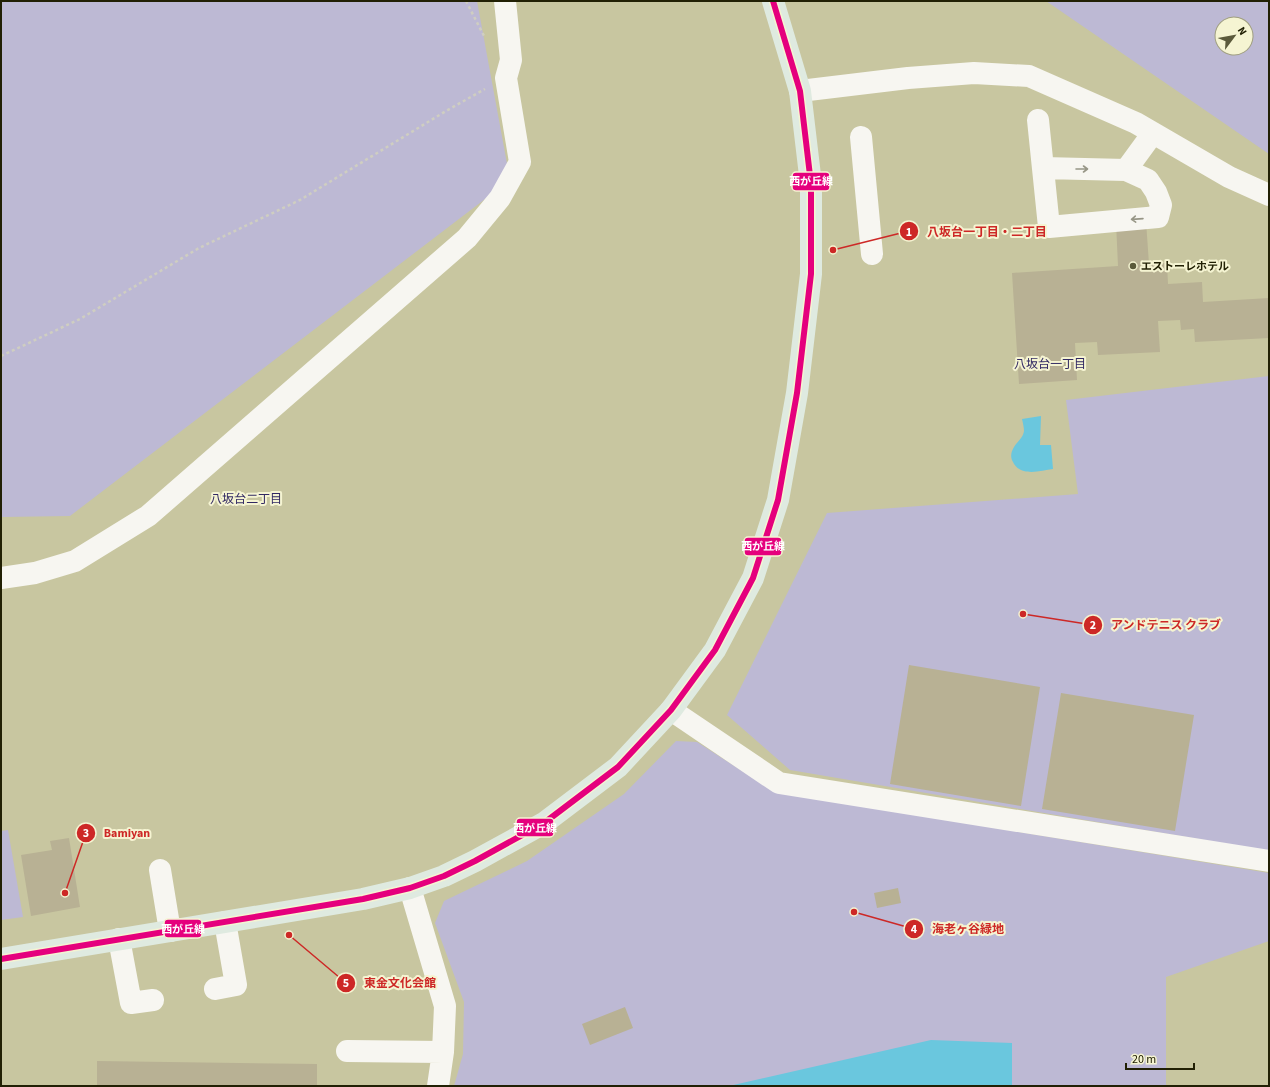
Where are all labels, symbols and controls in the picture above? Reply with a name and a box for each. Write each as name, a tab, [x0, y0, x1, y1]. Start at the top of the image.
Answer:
north arrow	[1214, 16, 1254, 56]
text: N	[1234, 24, 1250, 38]
one-way arrow	[1075, 165, 1088, 173]
line badge: 西が丘線	[792, 172, 830, 191]
text: 西が丘線	[789, 174, 833, 189]
one-way arrow	[1131, 215, 1144, 222]
callout: 八坂台一丁目・二丁目	[899, 219, 1055, 243]
text: 1	[906, 224, 912, 241]
text: 八坂台一丁目・二丁目	[927, 224, 1047, 241]
place label: エストーレホテル	[1141, 259, 1229, 274]
marker: エストーレホテル	[1128, 261, 1138, 271]
district label: 八坂台一丁目	[1014, 356, 1086, 373]
district label: 八坂台二丁目	[210, 491, 282, 508]
line badge: 西が丘線	[744, 537, 782, 556]
text: 西が丘線	[741, 539, 785, 554]
callout: アンドテニス クラブ	[1083, 613, 1229, 637]
text: 2	[1090, 617, 1096, 634]
text: アンドテニス クラブ	[1111, 617, 1221, 634]
line badge: 西が丘線	[516, 818, 554, 837]
callout: Bamiyan	[76, 821, 158, 845]
text: 西が丘線	[513, 821, 557, 836]
text: 3	[83, 825, 89, 842]
text: Bamiyan	[104, 825, 150, 842]
callout: 海老ヶ谷緑地	[904, 917, 1012, 941]
line badge: 西が丘線	[164, 919, 202, 938]
text: 4	[911, 921, 918, 938]
text: 海老ヶ谷緑地	[932, 921, 1004, 938]
text: 西が丘線	[161, 922, 205, 937]
callout: 東金文化会館	[336, 971, 444, 995]
text: 5	[343, 975, 349, 992]
text: 東金文化会館	[364, 975, 436, 992]
scale bar	[1126, 1045, 1194, 1071]
text: 20 m	[1132, 1051, 1156, 1068]

